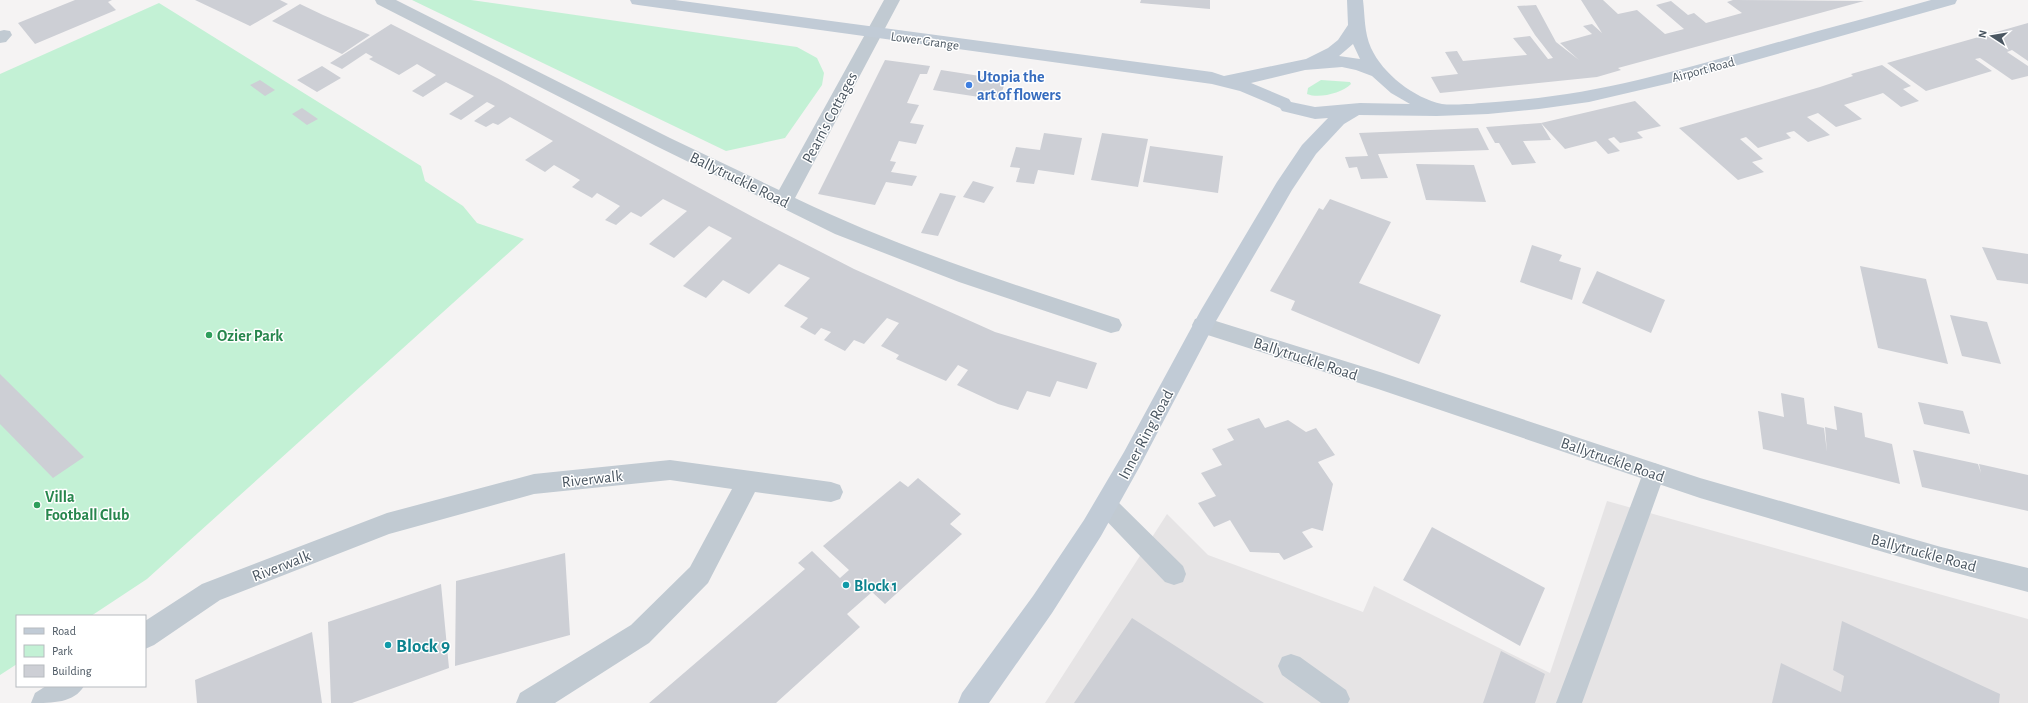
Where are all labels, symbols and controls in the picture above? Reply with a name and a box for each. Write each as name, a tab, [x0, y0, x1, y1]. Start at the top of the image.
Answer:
north arrow	[1972, 16, 2012, 56]
text: N	[1977, 29, 1989, 39]
street label: Lower Grange	[890, 30, 960, 53]
street label: Airport Road	[1671, 56, 1736, 85]
street label: Pearn's Cottages	[799, 69, 861, 166]
place label: Utopia the art of flowers	[977, 69, 1061, 103]
marker: Utopia the art of flowers	[964, 80, 974, 90]
street label: Ballytruckle Road	[687, 149, 792, 212]
place label: Ozier Park	[217, 328, 283, 344]
marker: Ozier Park	[204, 330, 214, 340]
street label: Ballytruckle Road	[1251, 335, 1360, 384]
street label: Inner Ring Road	[1116, 387, 1176, 482]
street label: Ballytruckle Road	[1559, 435, 1667, 486]
street label: Riverwalk	[561, 468, 624, 490]
place label: Villa Football Club	[45, 489, 129, 523]
marker: Villa Football Club	[32, 500, 42, 510]
street label: Ballytruckle Road	[1869, 531, 1978, 576]
street label: Riverwalk	[250, 547, 313, 584]
place label: Block 1	[854, 578, 898, 594]
marker: Block 1	[841, 580, 851, 590]
legend	[16, 615, 146, 687]
text: Road	[52, 625, 76, 637]
place label: Block 9	[396, 637, 450, 656]
marker: Block 9	[383, 640, 393, 650]
text: Park	[52, 645, 73, 657]
text: Building	[52, 665, 92, 677]

